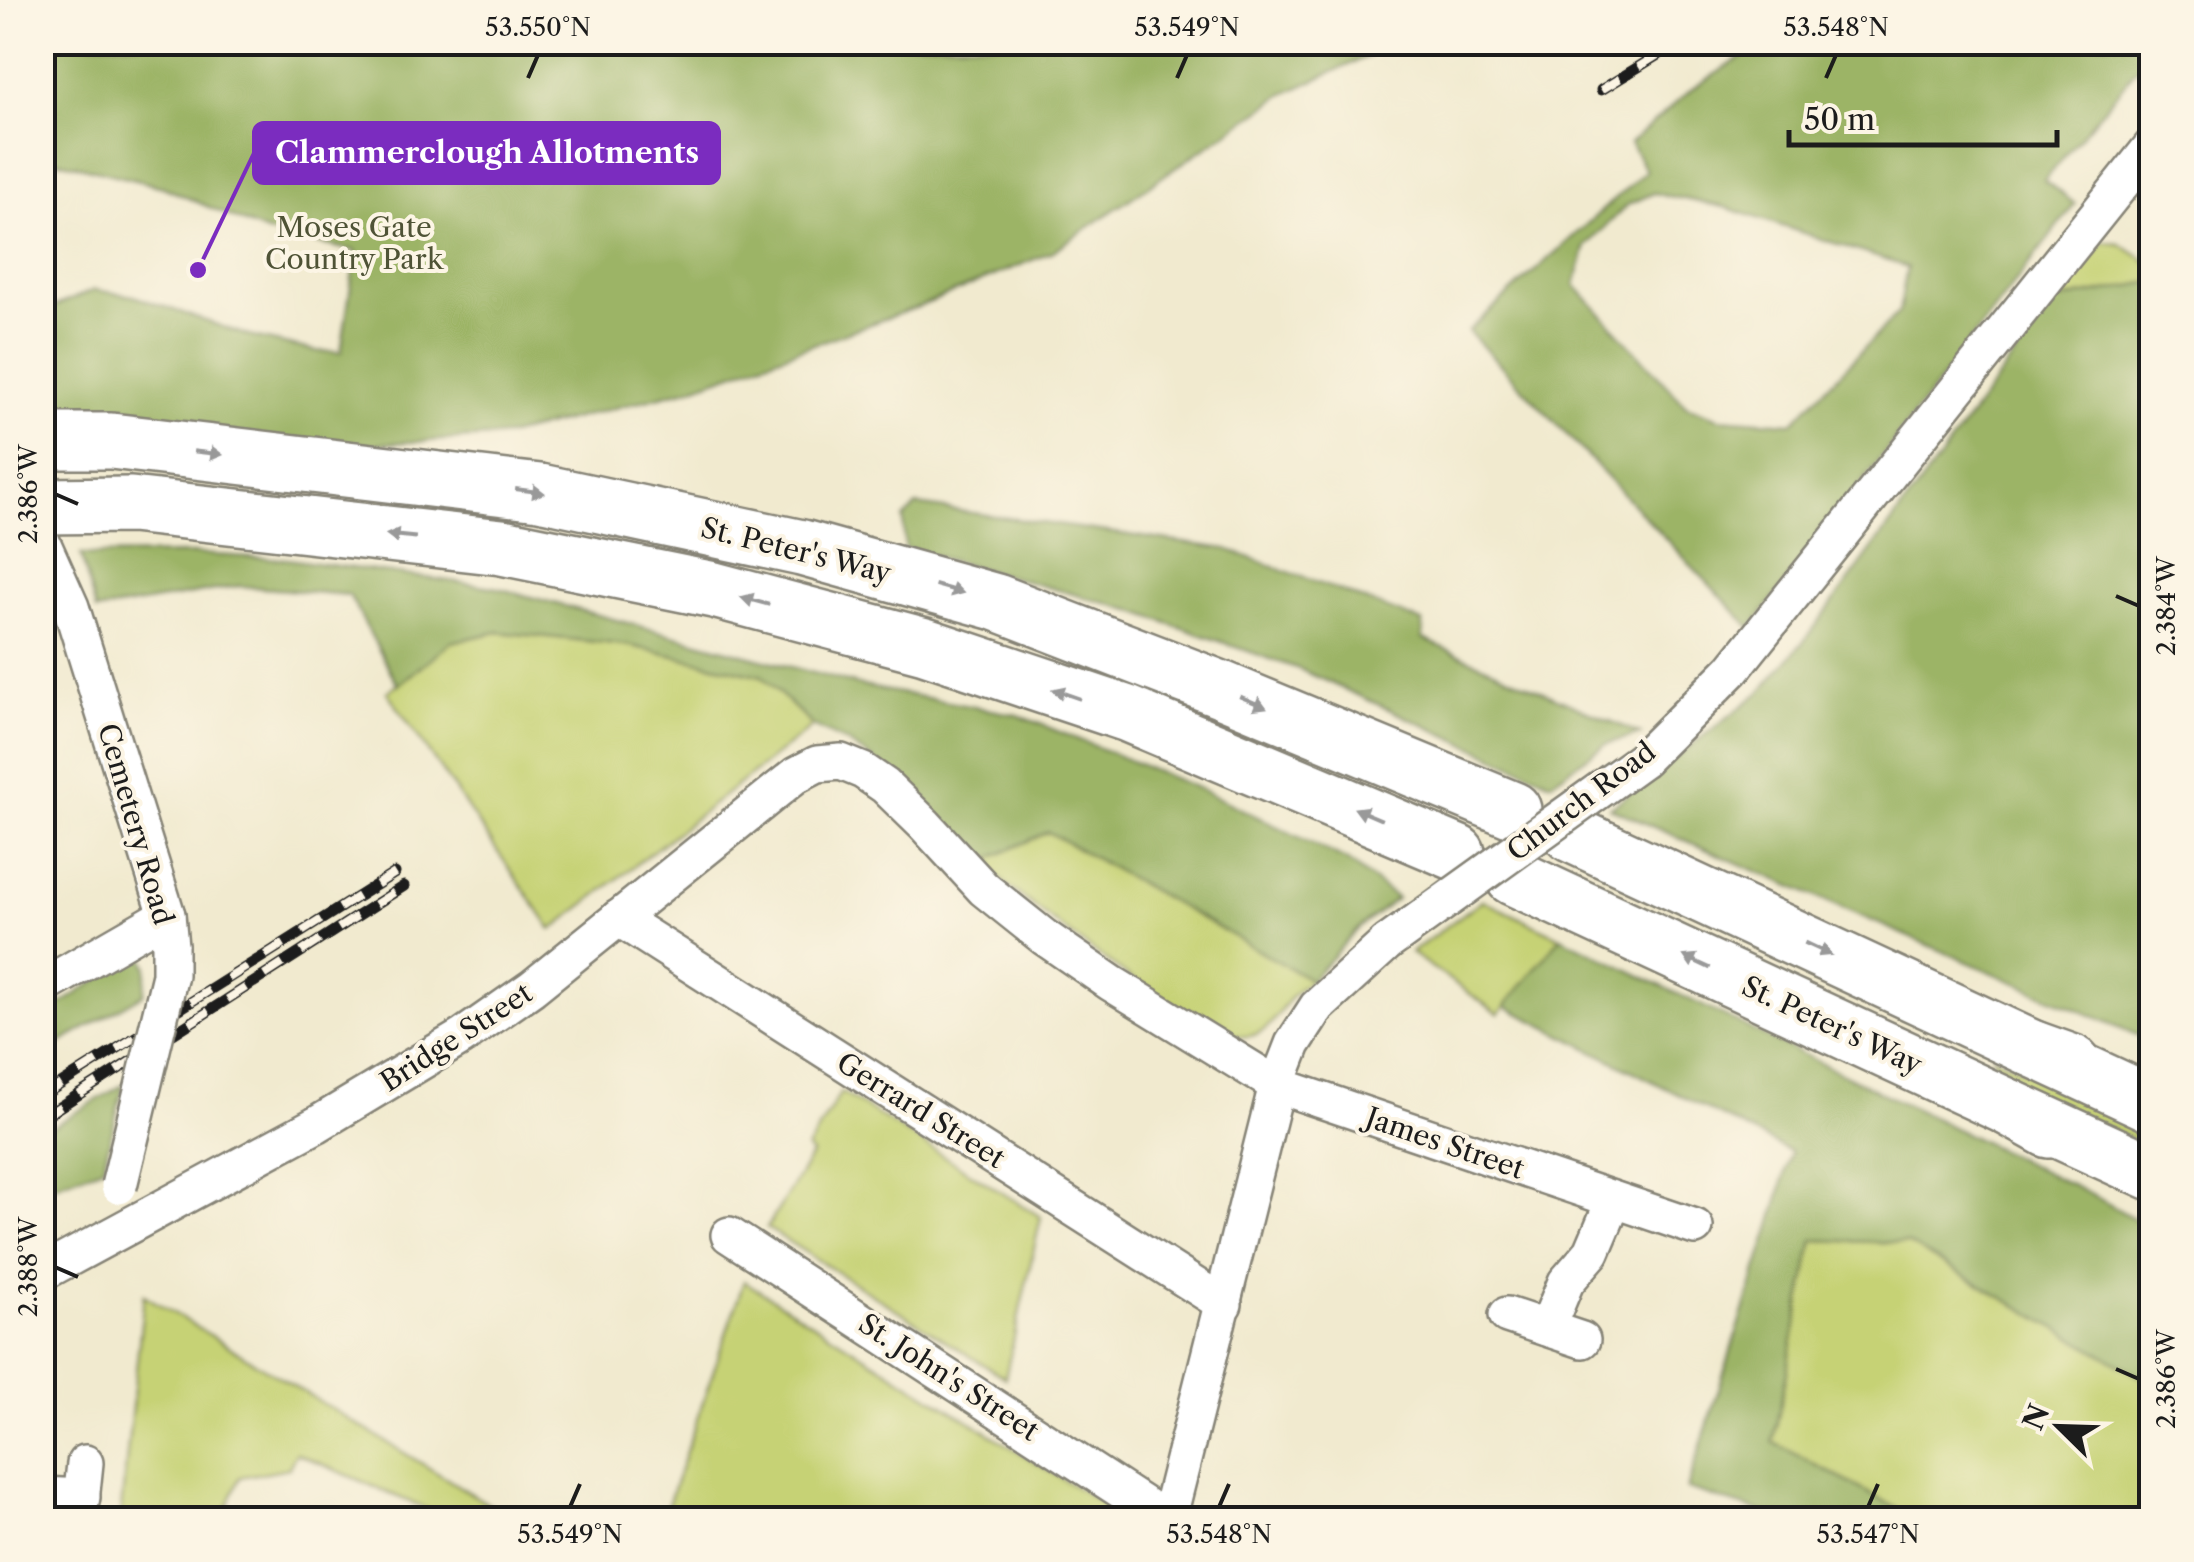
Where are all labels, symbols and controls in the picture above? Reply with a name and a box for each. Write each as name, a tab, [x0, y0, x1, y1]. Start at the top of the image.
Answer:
text: 53.550°N	[485, 12, 591, 43]
text: 53.549°N	[1134, 12, 1240, 43]
text: 53.548°N	[1783, 12, 1889, 43]
scale bar	[1789, 85, 2056, 147]
text: 50 m	[1804, 101, 1875, 138]
callout: Clammerclough Allotments	[254, 123, 719, 183]
text: Clammerclough Allotments	[275, 134, 699, 171]
park label: Moses Gate Country Park	[265, 210, 445, 276]
text: 2.386°W	[13, 444, 44, 544]
one-way arrow	[192, 445, 224, 461]
one-way arrow	[515, 483, 547, 499]
street label: St. Peter's Way	[698, 510, 895, 590]
one-way arrow	[385, 528, 417, 544]
text: 2.384°W	[2151, 556, 2182, 656]
one-way arrow	[934, 582, 964, 597]
one-way arrow	[739, 593, 770, 609]
one-way arrow	[1051, 685, 1081, 700]
one-way arrow	[1238, 695, 1268, 711]
street label: Cemetery Road	[91, 719, 181, 929]
street label: Church Road	[1500, 734, 1662, 868]
one-way arrow	[1353, 806, 1383, 822]
one-way arrow	[1804, 940, 1833, 957]
one-way arrow	[1682, 954, 1712, 970]
street label: St. Peter's Way	[1737, 968, 1928, 1082]
street label: Bridge Street	[374, 975, 538, 1099]
street label: Gerrard Street	[831, 1045, 1011, 1175]
street label: James Street	[1358, 1099, 1529, 1186]
text: 2.388°W	[13, 1216, 44, 1317]
street label: St. John's Street	[853, 1306, 1045, 1448]
text: 2.386°W	[2151, 1329, 2182, 1429]
north arrow	[2009, 1377, 2109, 1477]
text: N	[2016, 1399, 2056, 1435]
text: 53.549°N	[517, 1519, 623, 1550]
text: 53.548°N	[1166, 1519, 1272, 1550]
text: 53.547°N	[1816, 1519, 1920, 1550]

